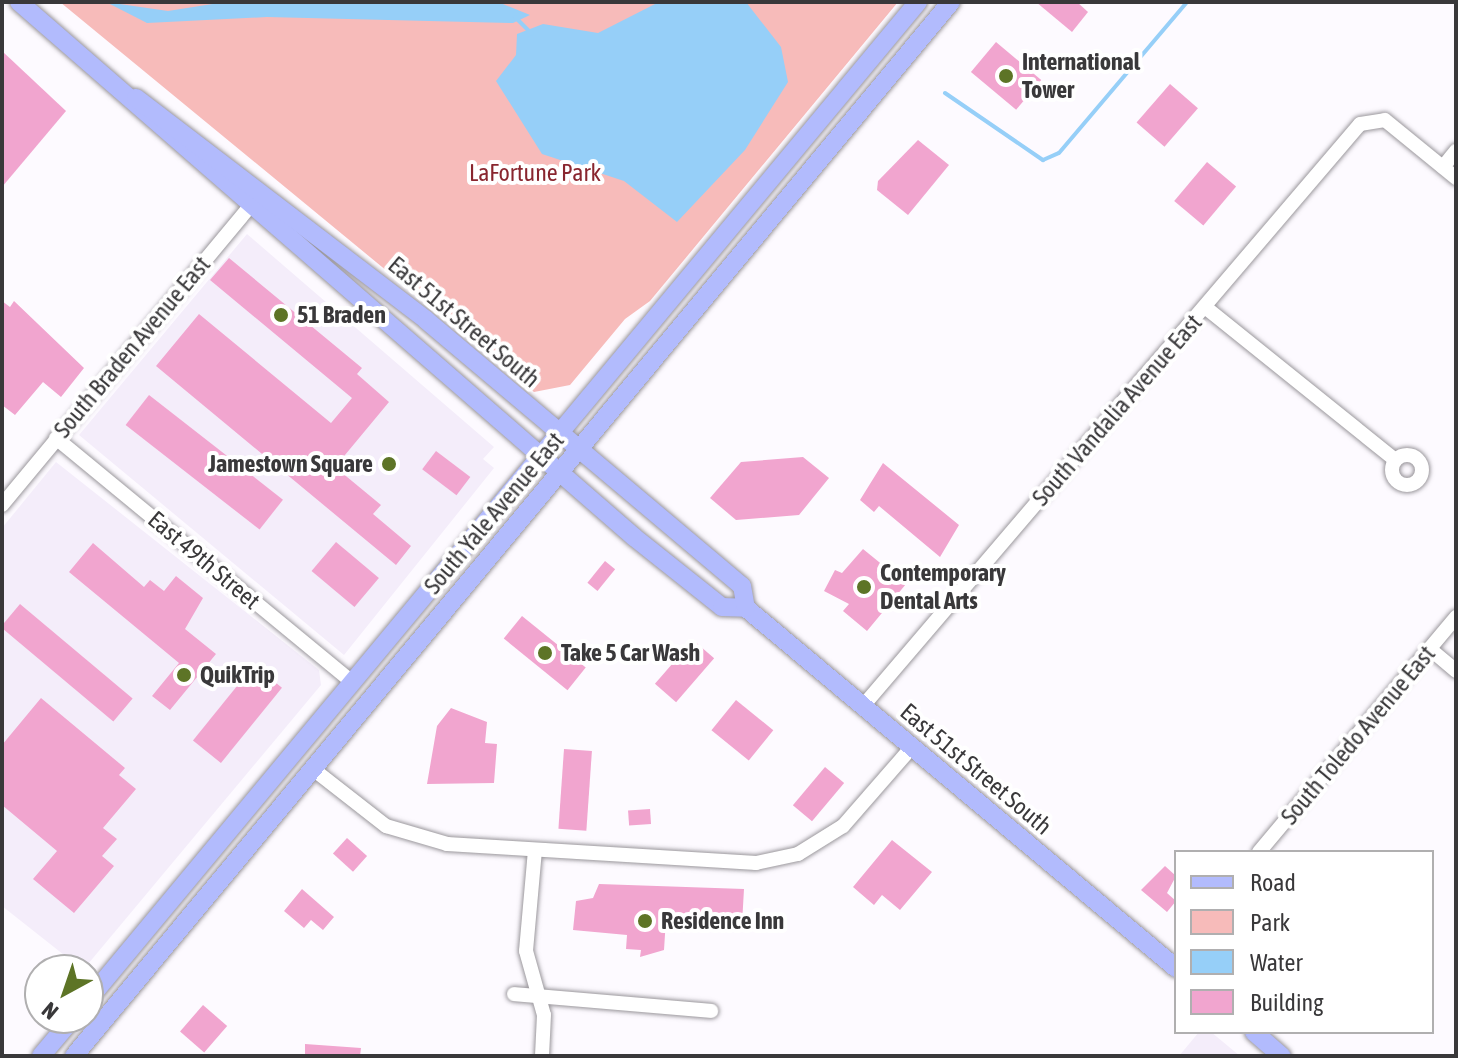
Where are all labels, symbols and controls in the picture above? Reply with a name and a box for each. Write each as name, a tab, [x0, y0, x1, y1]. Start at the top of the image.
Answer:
place label: International Tower	[1022, 48, 1140, 104]
marker: International Tower	[997, 67, 1015, 85]
park label: LaFortune Park	[469, 159, 601, 187]
street label: East 51st Street South	[382, 250, 546, 394]
street label: South Braden Avenue East	[48, 251, 216, 443]
place label: 51 Braden	[297, 301, 386, 329]
marker: 51 Braden	[272, 306, 290, 324]
street label: South Vandalia Avenue East	[1026, 308, 1208, 512]
street label: South Yale Avenue East	[418, 426, 570, 600]
place label: Jamestown Square	[208, 450, 373, 478]
marker: Jamestown Square	[380, 455, 398, 473]
street label: East 49th Street	[142, 505, 266, 615]
place label: Contemporary Dental Arts	[880, 559, 1006, 615]
marker: Contemporary Dental Arts	[855, 578, 873, 596]
place label: Take 5 Car Wash	[561, 639, 700, 667]
street label: South Toledo Avenue East	[1275, 640, 1441, 830]
marker: Take 5 Car Wash	[536, 644, 554, 662]
place label: QuikTrip	[200, 661, 275, 689]
marker: QuikTrip	[175, 666, 193, 684]
street label: East 51st Street South	[894, 697, 1058, 841]
legend	[1174, 850, 1434, 1034]
text: Road	[1250, 869, 1296, 896]
place label: Residence Inn	[661, 907, 784, 935]
text: Park	[1250, 909, 1290, 936]
marker: Residence Inn	[636, 912, 654, 930]
text: Water	[1250, 949, 1303, 976]
north arrow	[24, 954, 104, 1034]
text: Building	[1250, 989, 1323, 1016]
text: N	[37, 997, 63, 1025]

